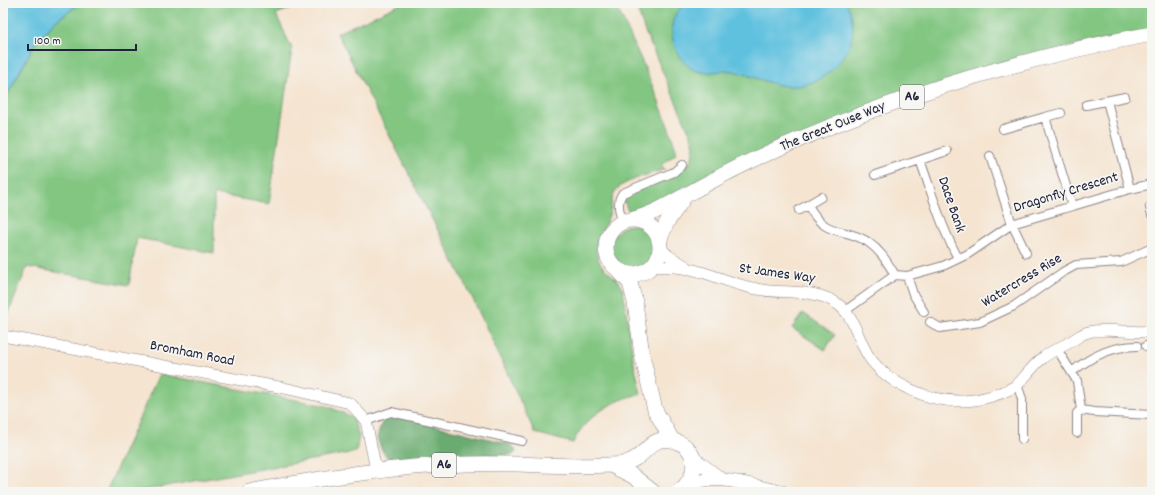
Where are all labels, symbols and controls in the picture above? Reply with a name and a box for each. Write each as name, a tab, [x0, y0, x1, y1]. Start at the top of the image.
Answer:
scale bar	[28, 26, 136, 52]
text: 100 m	[34, 33, 61, 50]
road number: A6	[900, 85, 924, 109]
street label: The Great Ouse Way	[777, 96, 890, 158]
street label: Dragonfly Crescent	[1011, 166, 1122, 219]
street label: Dace Bank	[931, 174, 971, 236]
street label: Watercress Rise	[978, 248, 1067, 314]
street label: St James Way	[738, 258, 817, 290]
street label: Bromham Road	[148, 335, 236, 373]
road number: A6	[432, 453, 456, 477]

